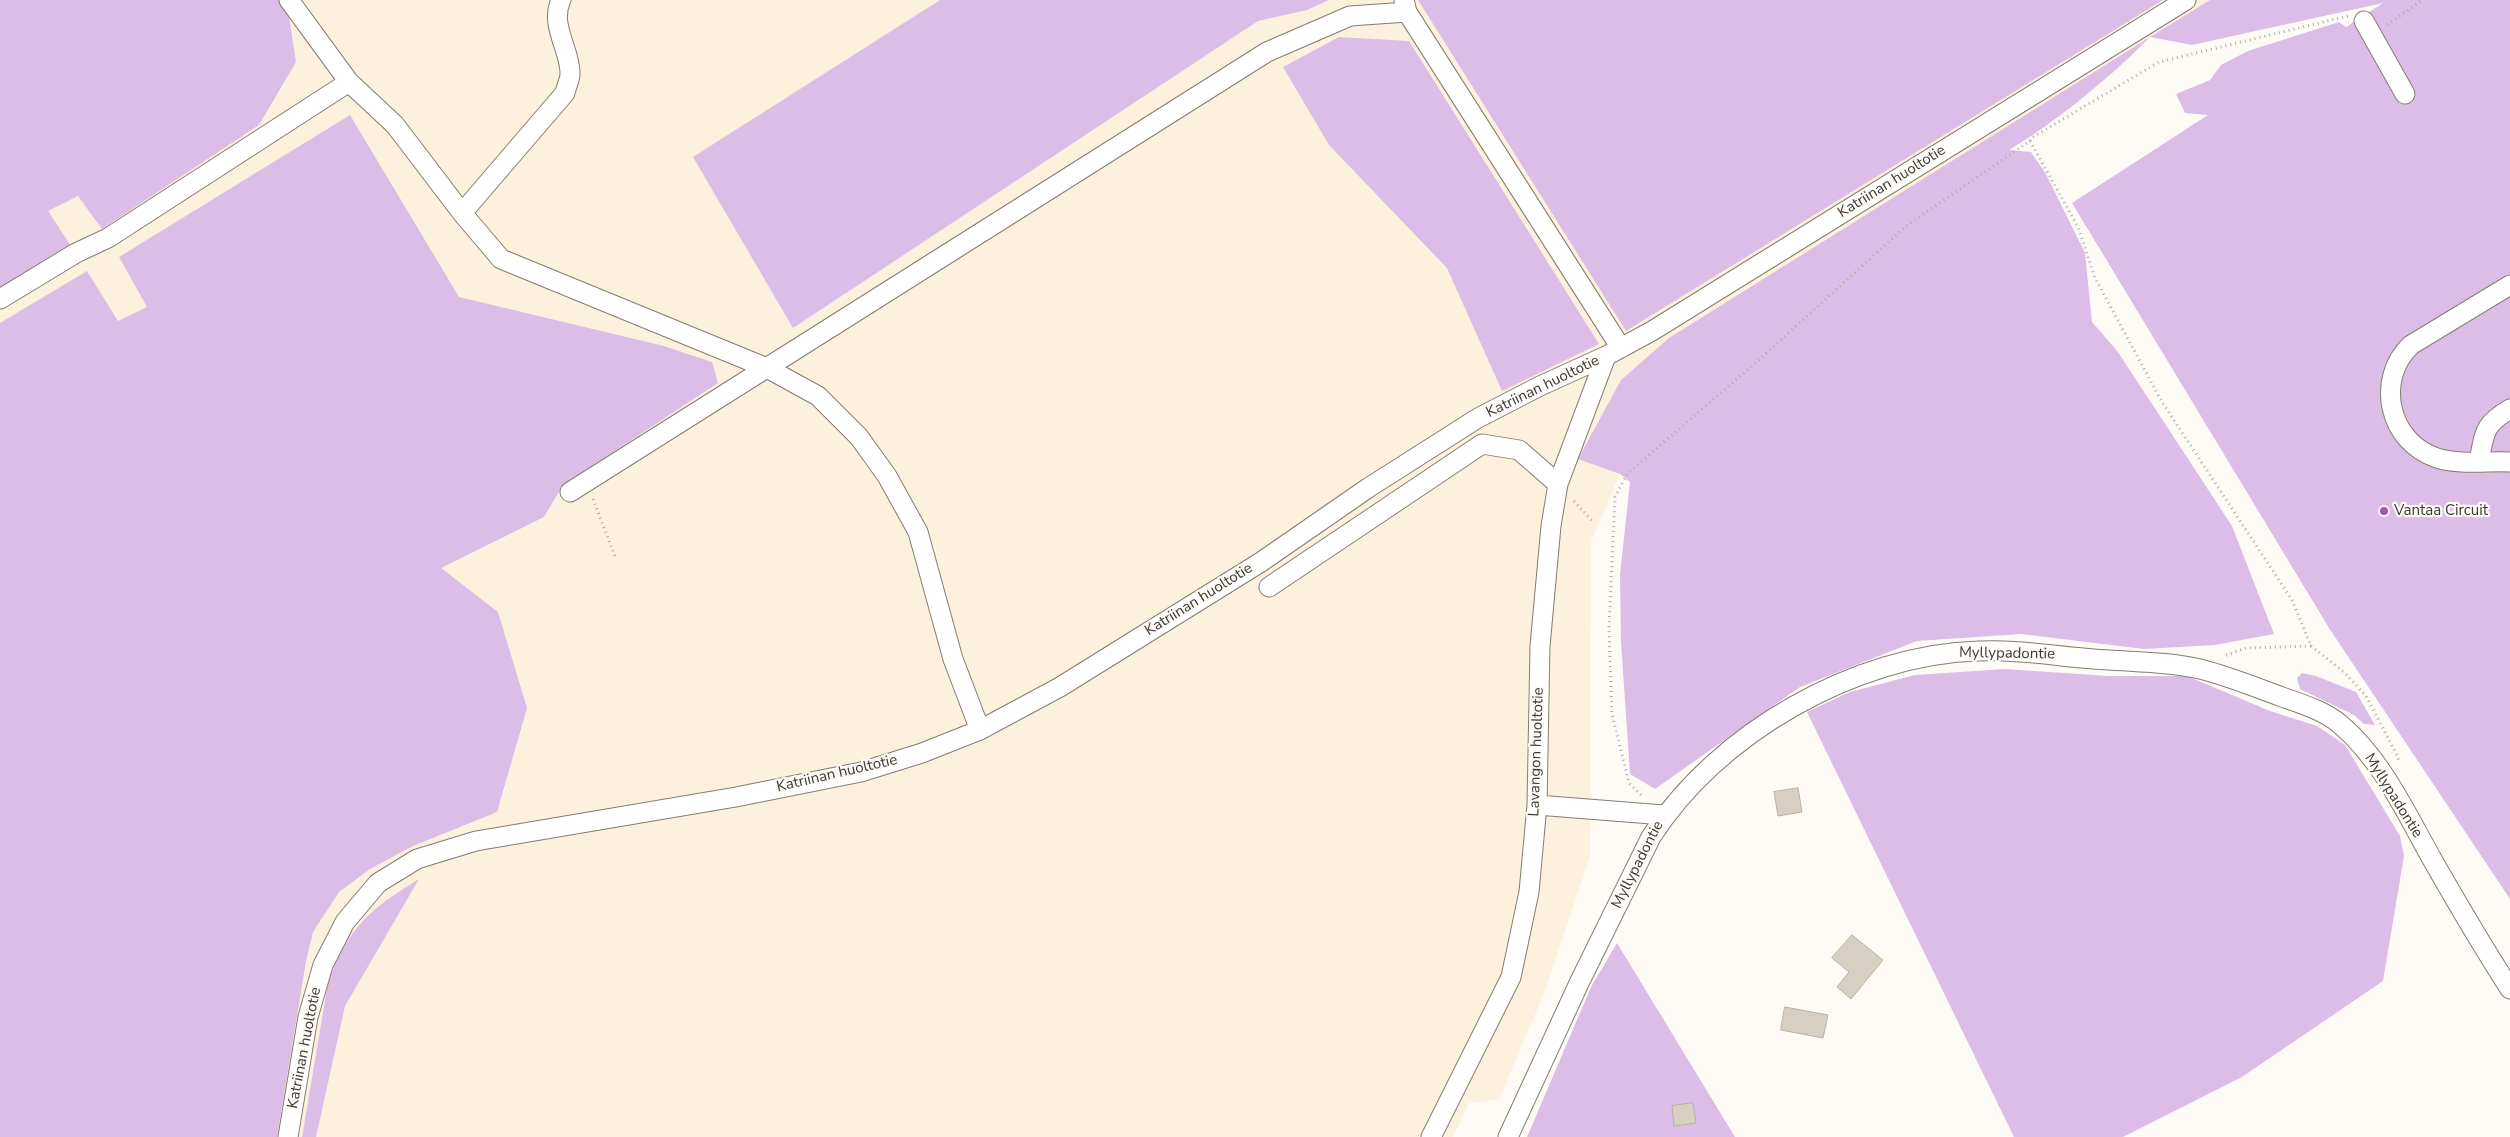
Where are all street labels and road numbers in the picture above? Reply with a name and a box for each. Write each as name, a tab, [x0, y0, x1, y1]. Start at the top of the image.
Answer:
street label: Katriinan huoltotie	[1835, 142, 1949, 222]
street label: Katriinan huoltotie	[1484, 352, 1602, 422]
street label: Katriinan huoltotie	[1142, 560, 1256, 640]
street label: Myllypadontie	[1959, 644, 2055, 664]
street label: Lavangon huoltotie	[1526, 687, 1548, 817]
street label: Katriinan huoltotie	[775, 751, 899, 797]
street label: Myllypadontie	[2360, 751, 2426, 841]
street label: Myllypadontie	[1608, 818, 1668, 912]
street label: Katriinan huoltotie	[284, 986, 326, 1110]

